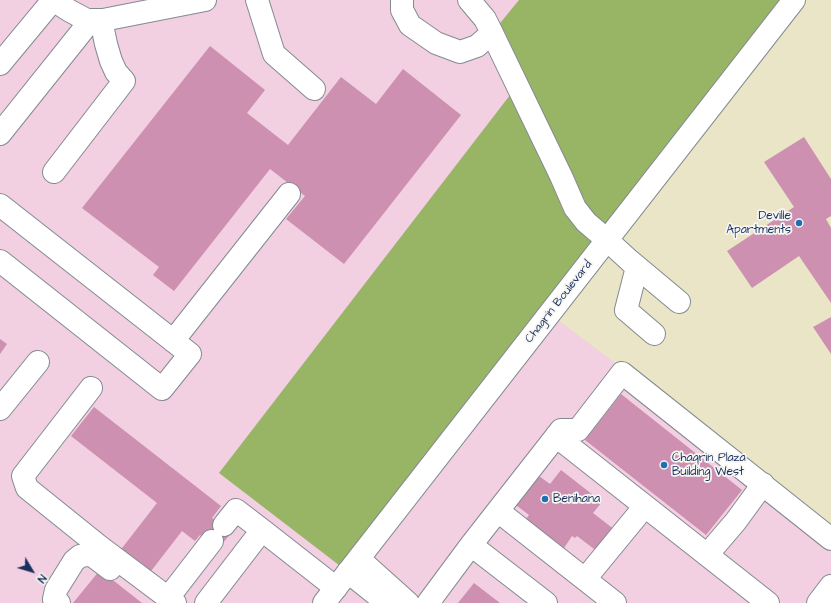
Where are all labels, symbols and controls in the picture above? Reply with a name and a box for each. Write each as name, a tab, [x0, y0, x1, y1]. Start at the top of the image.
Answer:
place label: Deville Apartments	[726, 209, 791, 237]
marker: Deville Apartments	[794, 218, 804, 228]
street label: Chagrin Boulevard	[522, 258, 596, 346]
place label: Chagrin Plaza Building West	[672, 451, 746, 479]
marker: Chagrin Plaza Building West	[659, 460, 669, 470]
place label: Benihana	[553, 492, 600, 506]
marker: Benihana	[540, 494, 550, 504]
north arrow	[12, 551, 52, 591]
text: N	[34, 571, 50, 586]

